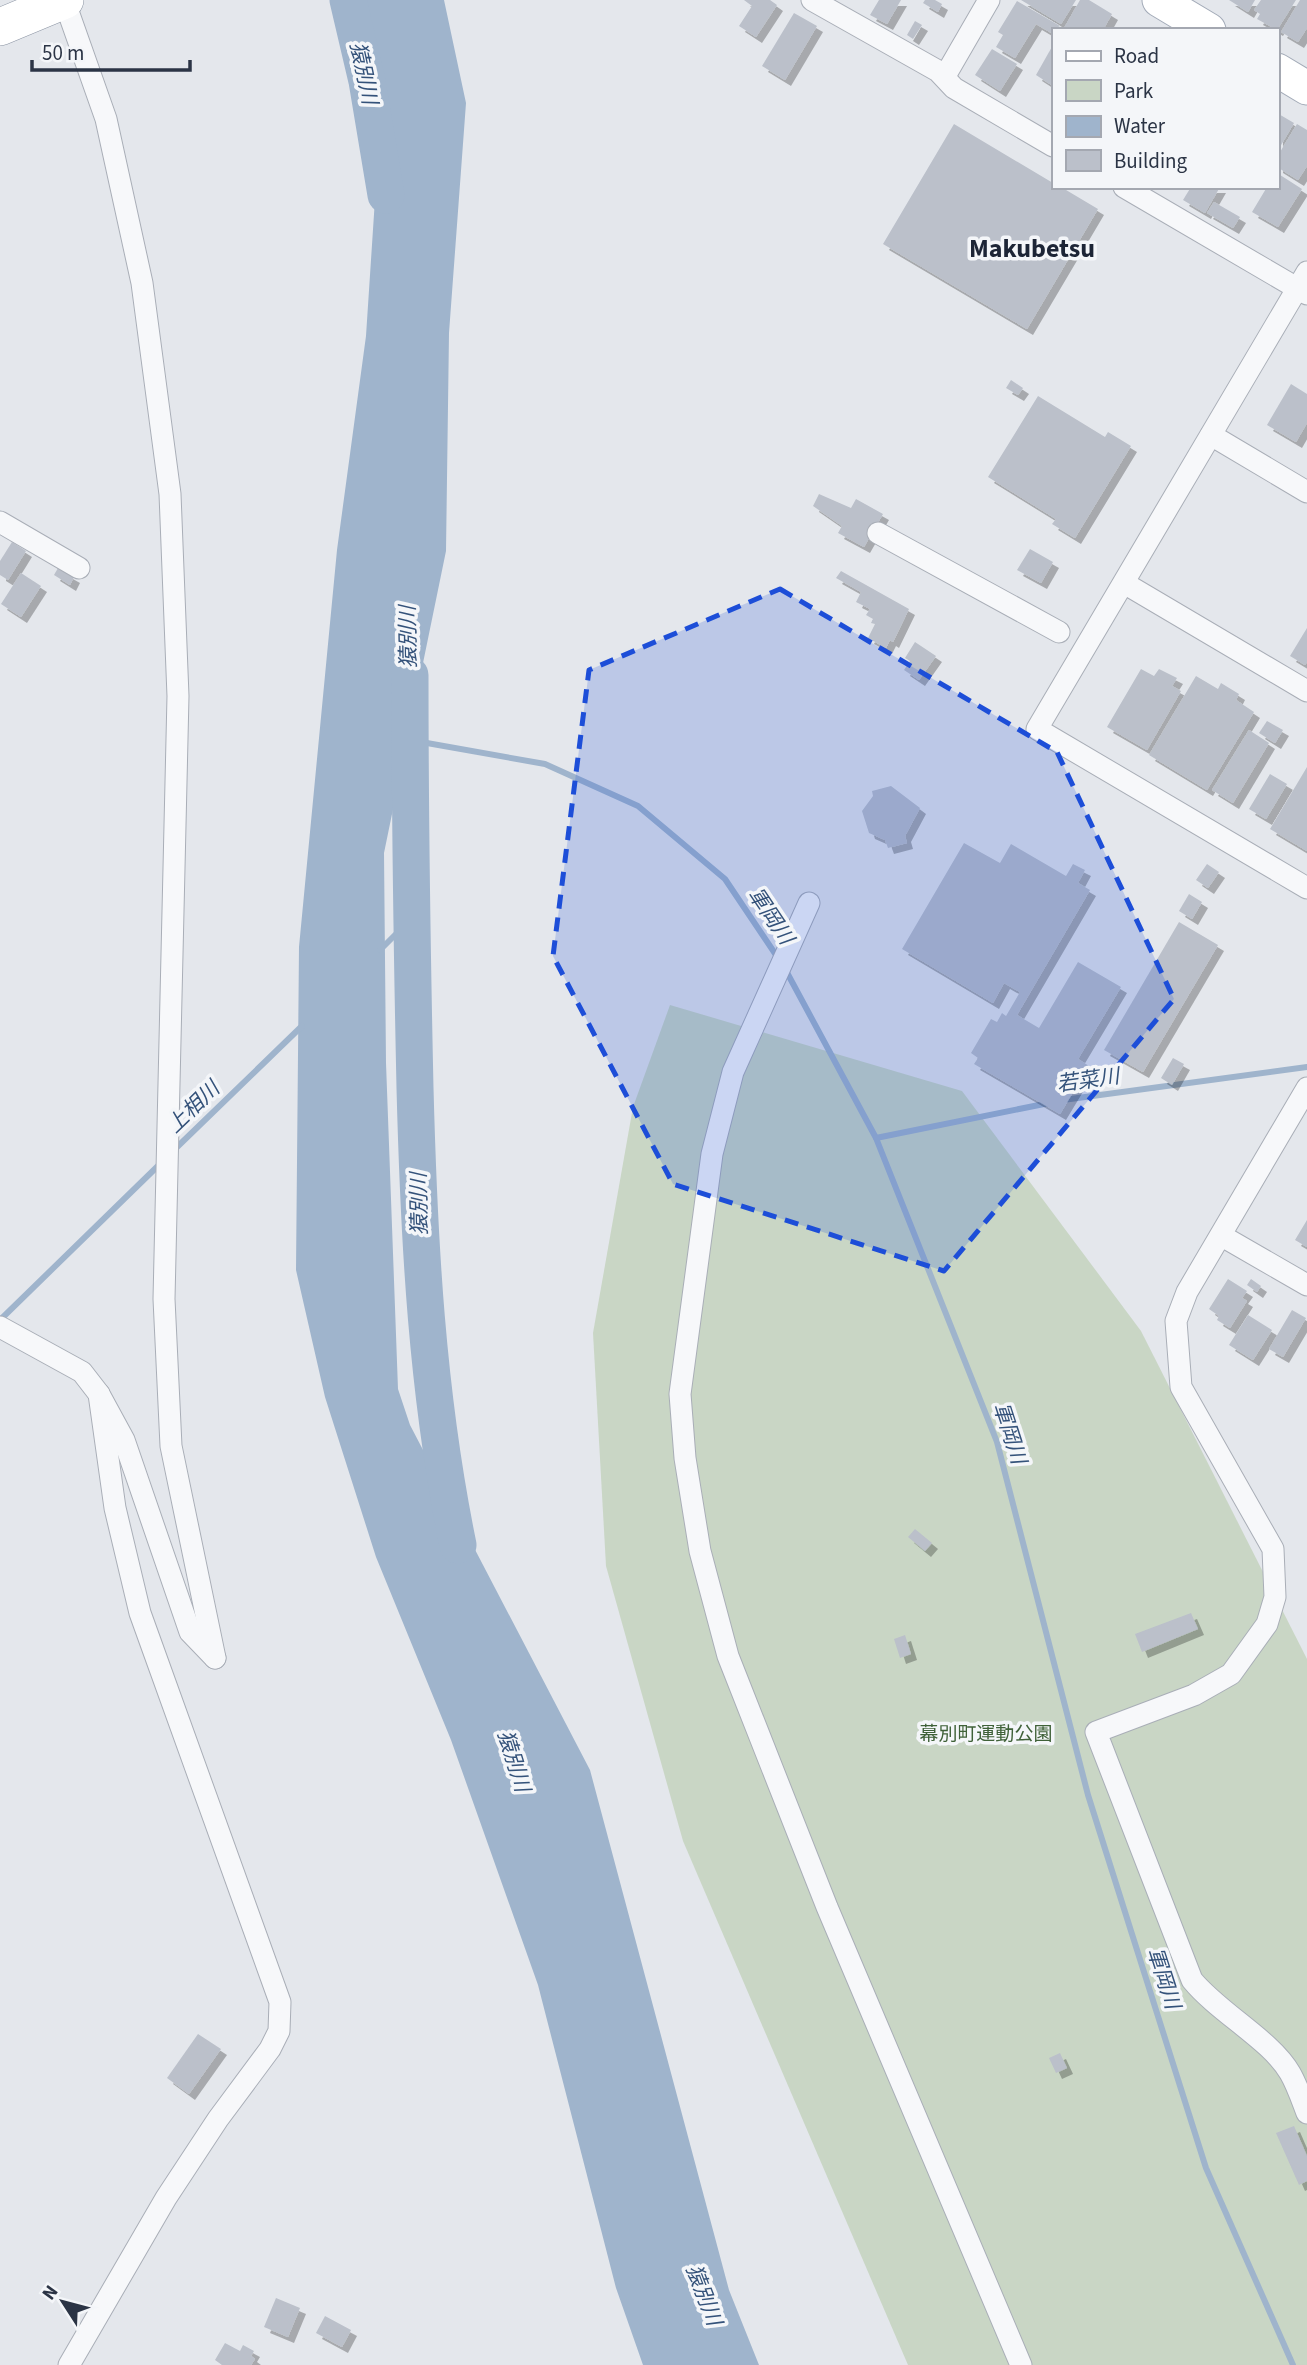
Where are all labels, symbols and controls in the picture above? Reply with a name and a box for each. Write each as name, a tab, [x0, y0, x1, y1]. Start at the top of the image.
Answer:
scale bar	[32, 28, 189, 72]
legend	[1052, 28, 1279, 189]
text: 50 m	[42, 38, 84, 68]
water label: 猿別川	[343, 39, 386, 109]
text: Road	[1114, 41, 1159, 71]
text: Park	[1114, 76, 1154, 106]
text: Water	[1114, 111, 1166, 141]
text: Building	[1114, 146, 1188, 176]
district label: Makubetsu	[969, 230, 1095, 267]
water label: 猿別川	[392, 603, 424, 669]
water label: 軍岡川	[741, 881, 802, 952]
water label: 若菜川	[1055, 1060, 1123, 1099]
water label: 上相川	[160, 1073, 228, 1140]
water label: 猿別川	[403, 1170, 435, 1236]
water label: 軍岡川	[986, 1398, 1035, 1469]
park label: 幕別町運動公園	[919, 1721, 1053, 1748]
water label: 猿別川	[490, 1726, 538, 1797]
water label: 軍岡川	[1140, 1943, 1189, 2014]
water label: 猿別川	[679, 2260, 730, 2332]
north arrow	[28, 2267, 98, 2337]
text: N	[36, 2280, 65, 2306]

